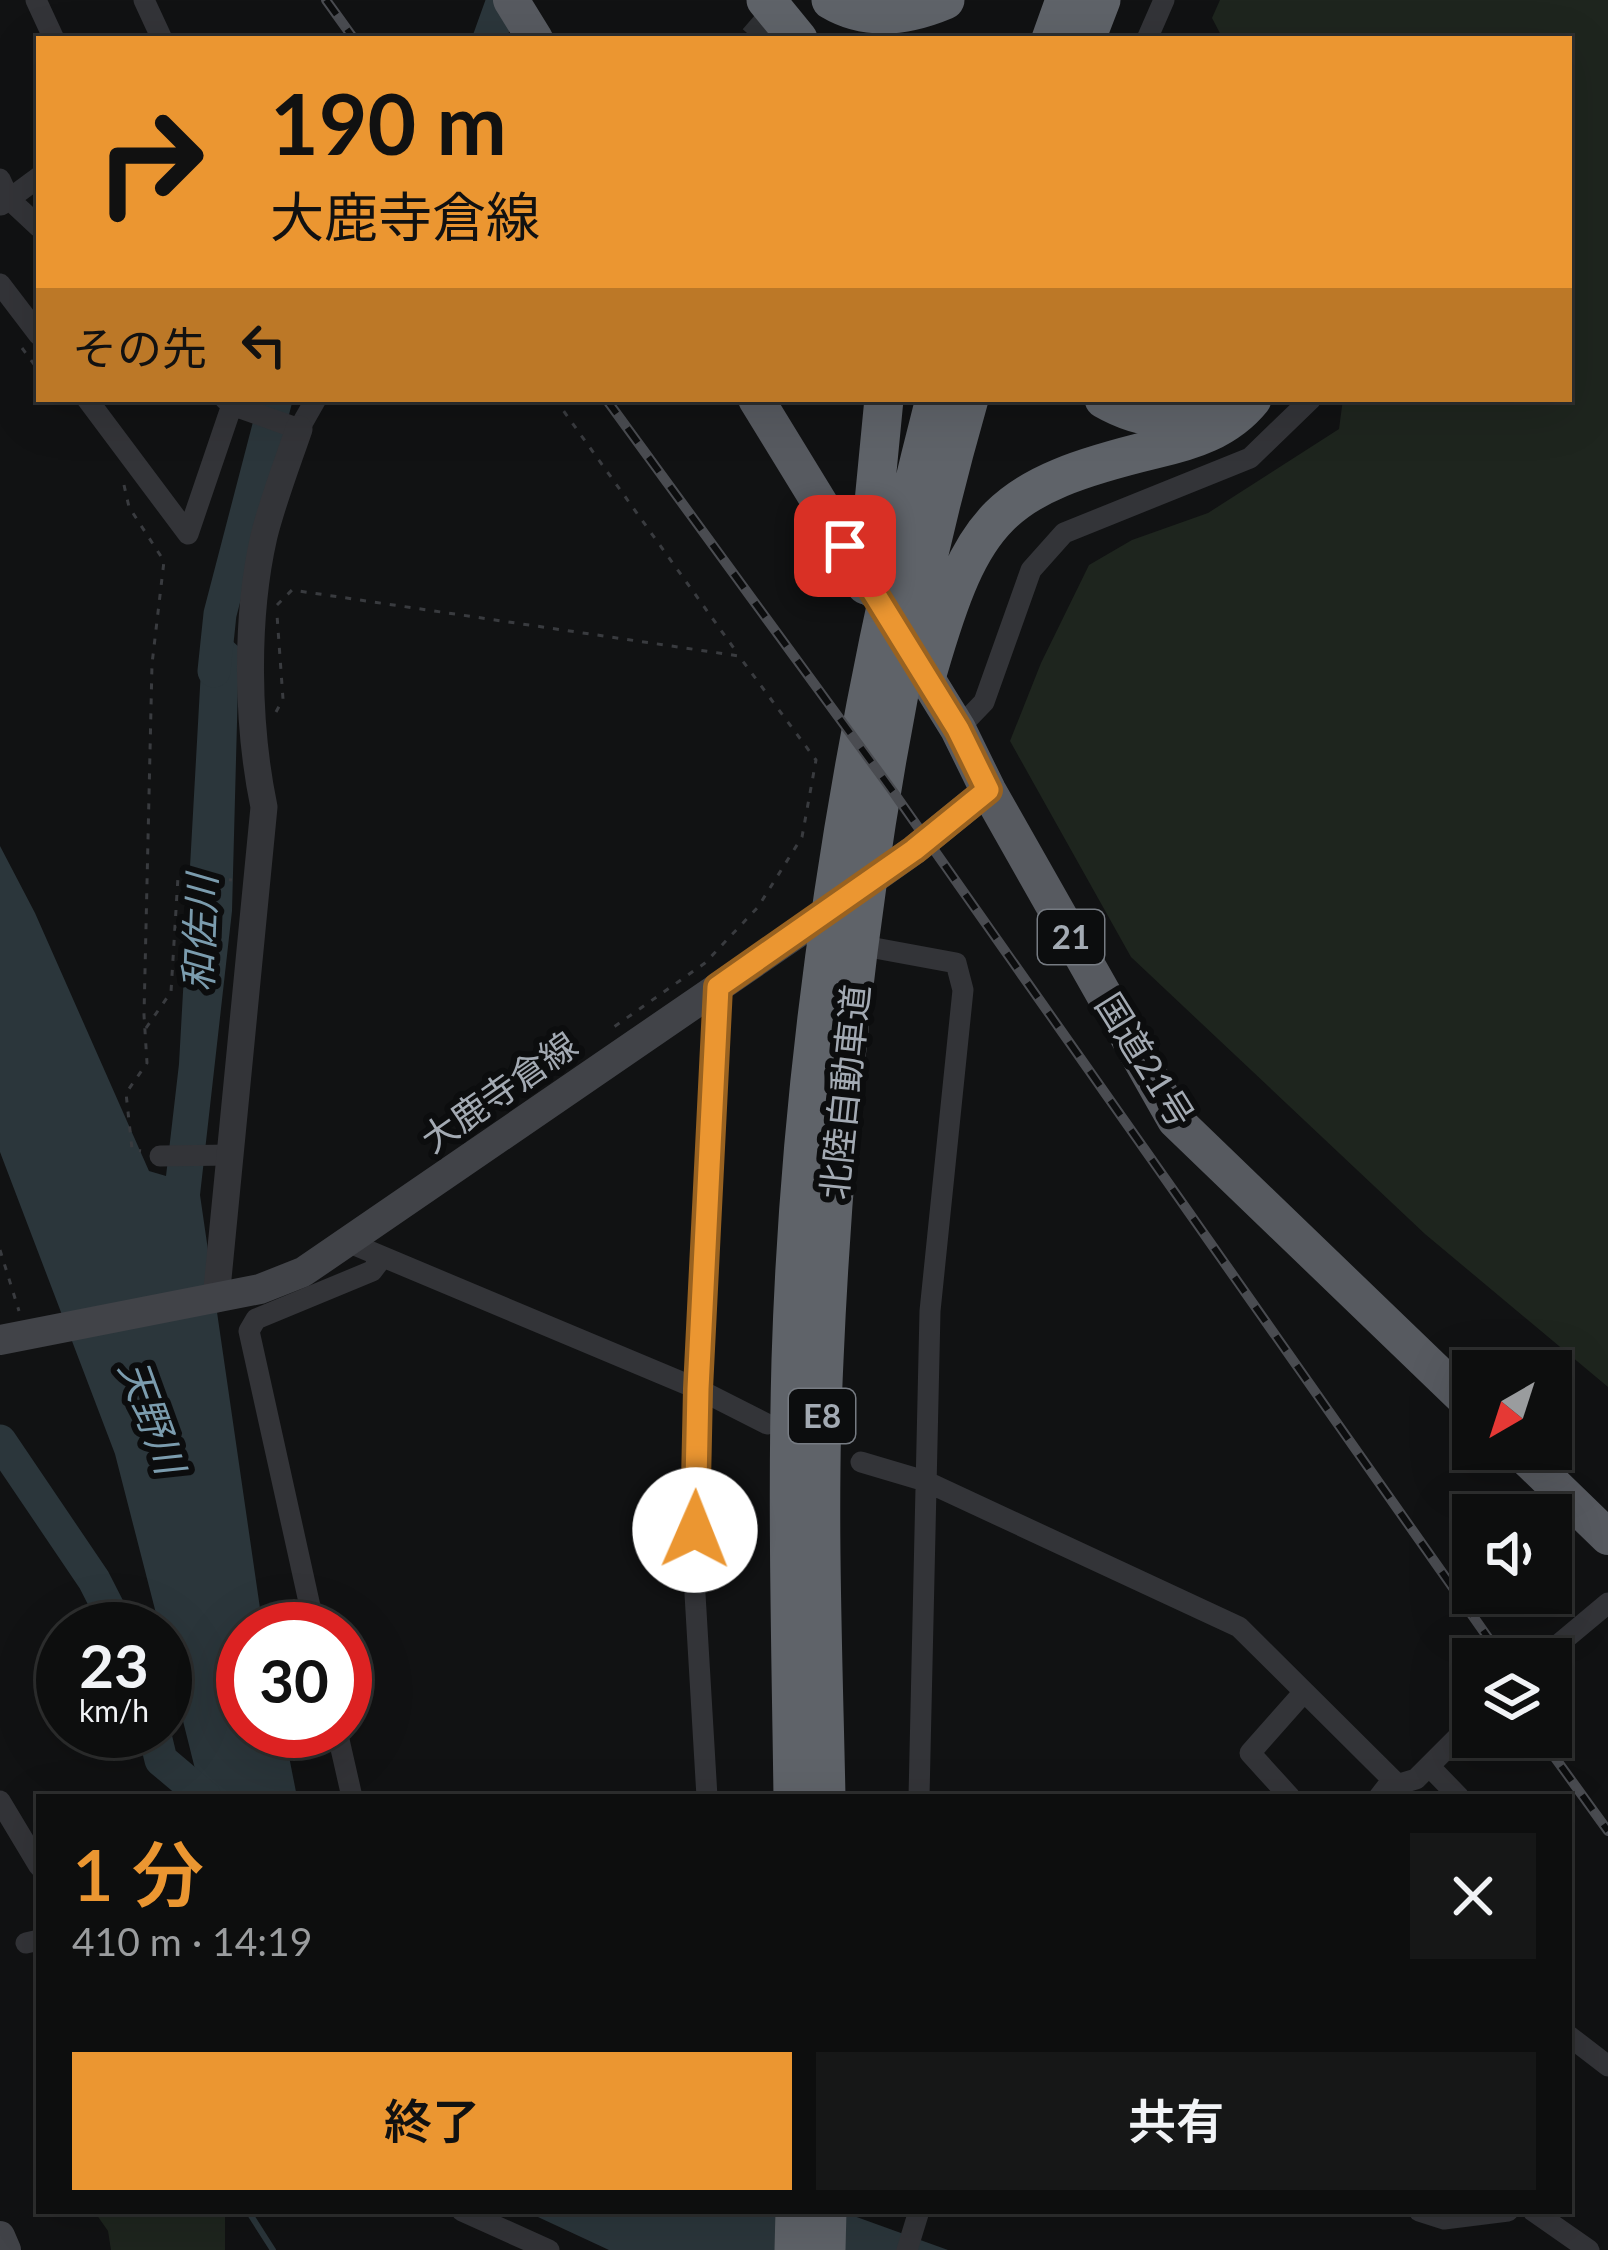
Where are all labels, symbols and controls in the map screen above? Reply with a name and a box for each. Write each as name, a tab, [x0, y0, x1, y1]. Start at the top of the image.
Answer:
text: 190 m	[270, 72, 507, 173]
icon: right	[72, 84, 228, 240]
text: 大鹿寺倉線	[270, 184, 540, 249]
icon: left	[231, 312, 297, 378]
text: その先	[72, 321, 207, 375]
pin	[794, 495, 896, 597]
icon: arrive	[812, 513, 878, 579]
water label: 和佐川	[174, 870, 224, 992]
road number: 21	[1038, 910, 1104, 964]
street label: 北陸自動車道	[811, 982, 877, 1202]
street label: 国道21号	[1088, 984, 1204, 1135]
street label: 大鹿寺倉線	[412, 1022, 585, 1161]
north arrow	[1452, 1350, 1572, 1470]
map controls	[1452, 1350, 1572, 1758]
water label: 天野川	[111, 1354, 196, 1483]
road number: E8	[789, 1389, 855, 1443]
position arrow	[632, 1467, 758, 1593]
button: sound	[1452, 1494, 1572, 1614]
speed limit sign: 30	[216, 1602, 372, 1758]
text: 23	[79, 1629, 149, 1701]
button: layers	[1452, 1638, 1572, 1758]
text: km/h	[79, 1692, 149, 1728]
text: 1 分	[72, 1830, 204, 1916]
button: close	[1410, 1833, 1536, 1959]
text: 410 m · 14:19	[72, 1918, 312, 1964]
button: 終了	[72, 2052, 792, 2190]
button: 共有	[816, 2052, 1536, 2190]

